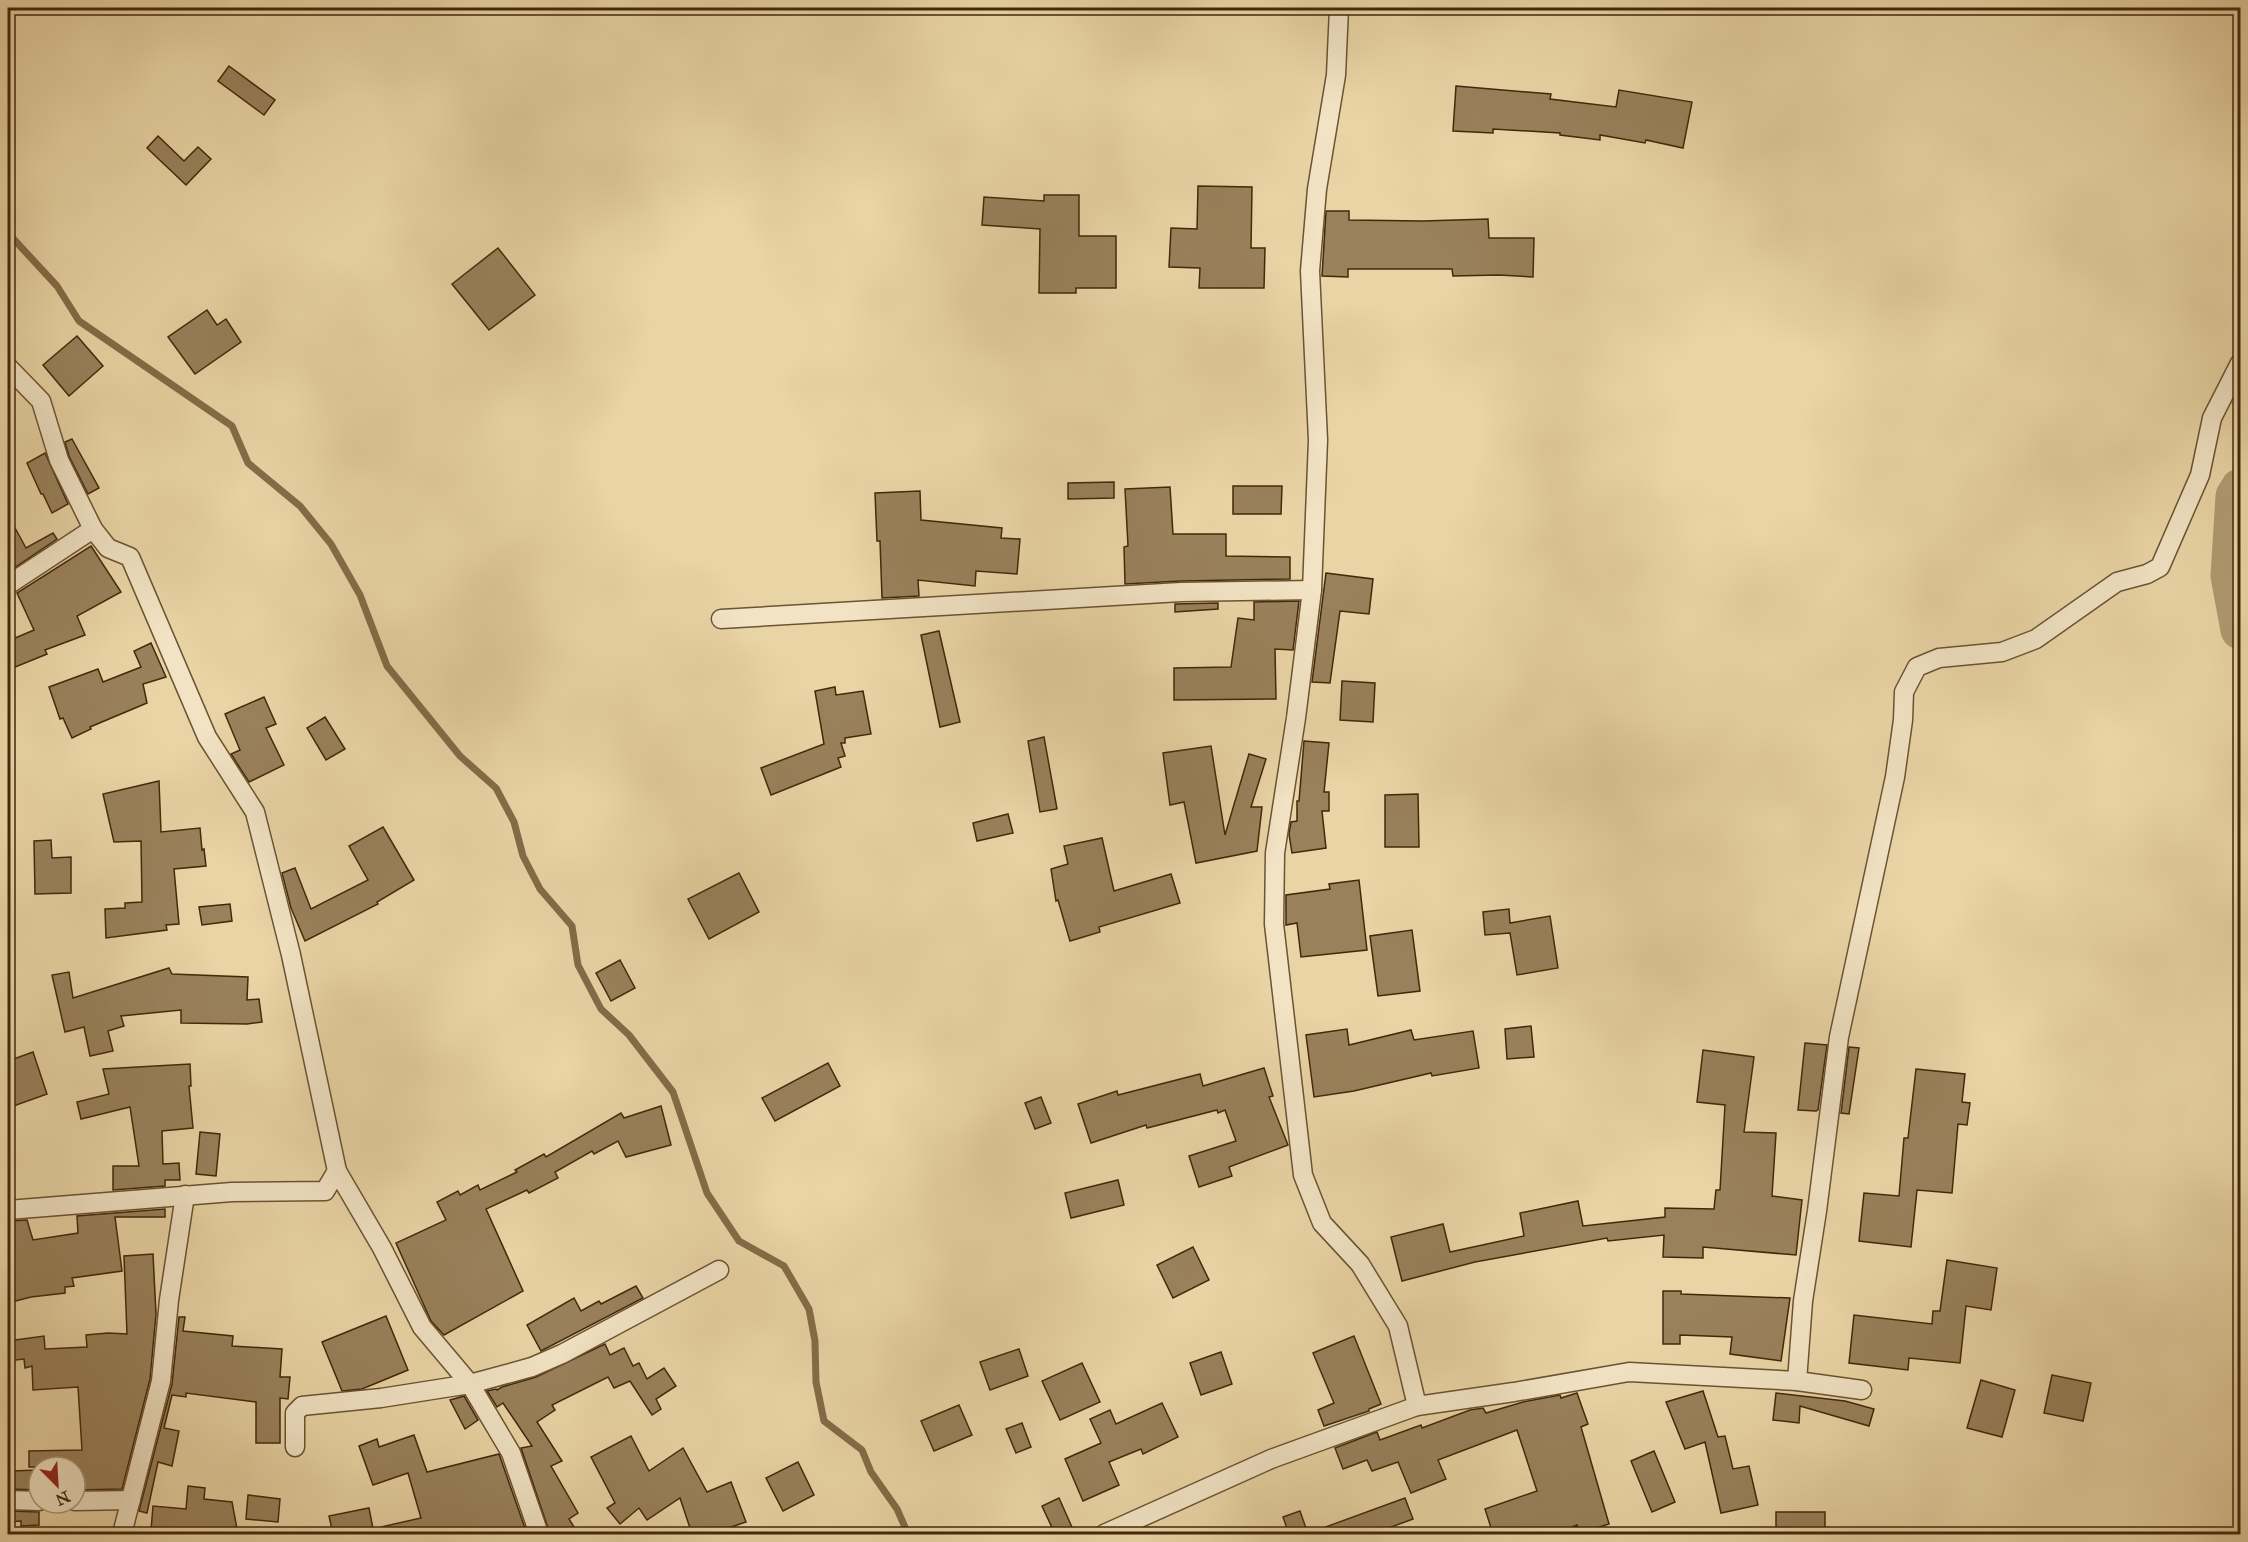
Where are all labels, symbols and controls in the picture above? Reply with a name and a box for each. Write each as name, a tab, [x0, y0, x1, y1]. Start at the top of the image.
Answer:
north arrow	[27, 1455, 87, 1515]
text: N	[52, 1487, 73, 1510]

